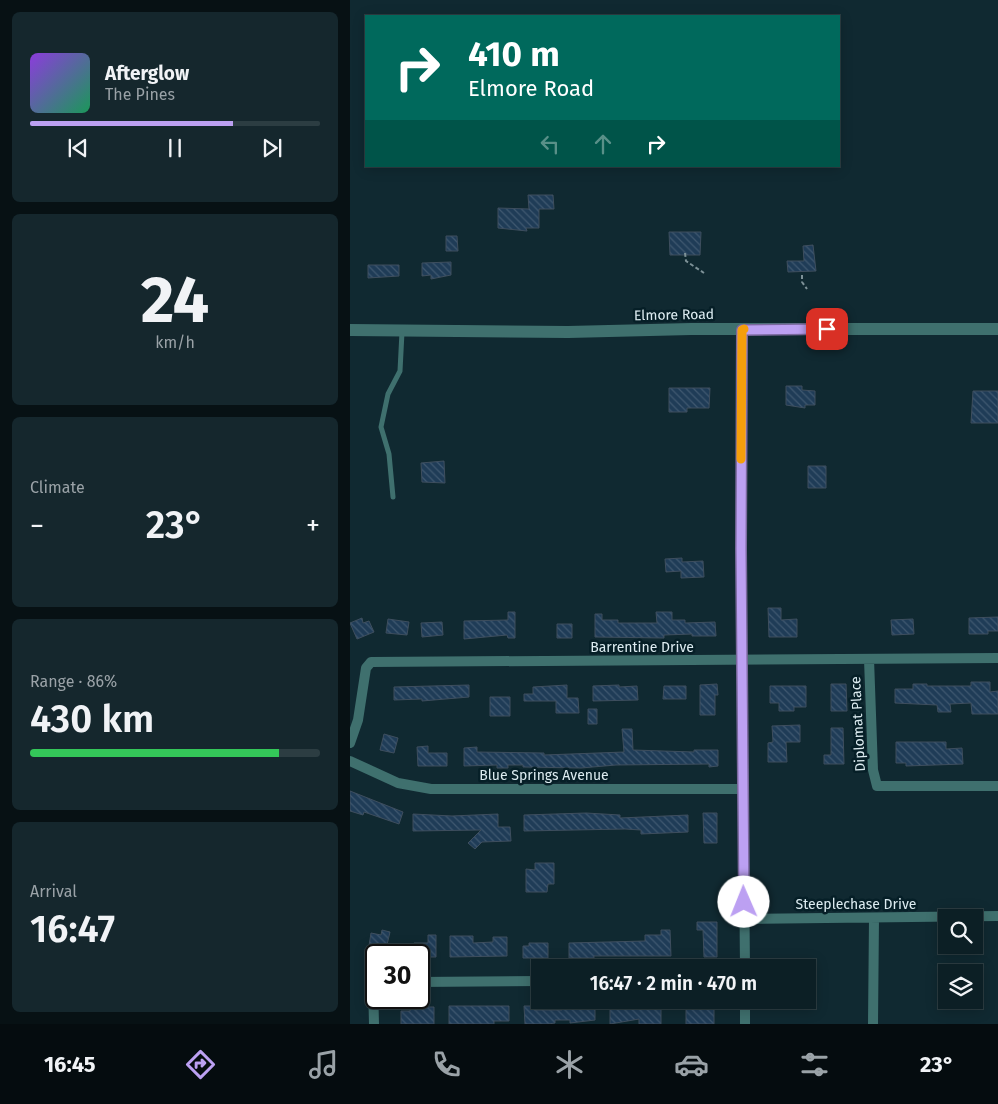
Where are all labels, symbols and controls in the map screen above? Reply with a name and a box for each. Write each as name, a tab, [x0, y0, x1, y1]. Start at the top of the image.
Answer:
text: 410 m	[468, 33, 560, 75]
icon: right	[385, 35, 450, 100]
text: Afterglow	[105, 62, 189, 85]
text: Elmore Road	[468, 75, 594, 102]
text: The Pines	[105, 85, 175, 104]
icon: left	[536, 130, 564, 158]
icon: ahead	[589, 130, 617, 158]
icon: right	[642, 130, 670, 158]
icon: previous	[64, 134, 92, 162]
icon: pause	[161, 134, 189, 162]
icon: next	[258, 134, 286, 162]
text: 24	[141, 261, 209, 339]
street label: Elmore Road	[634, 306, 714, 324]
pin	[806, 308, 848, 350]
icon: arrive	[813, 315, 841, 343]
text: km/h	[155, 333, 195, 352]
text: Climate	[30, 478, 85, 497]
text: 23°	[146, 502, 204, 548]
text: −	[30, 509, 44, 542]
text: +	[306, 509, 320, 542]
street label: Barrentine Drive	[590, 639, 694, 656]
text: Range · 86%	[30, 672, 117, 691]
street label: Diplomat Place	[847, 676, 869, 772]
text: 430 km	[30, 696, 154, 742]
street label: Blue Springs Avenue	[479, 767, 609, 784]
position arrow	[717, 875, 769, 927]
text: Arrival	[30, 882, 77, 901]
street label: Steeplechase Drive	[796, 896, 916, 913]
text: 16:47	[30, 906, 115, 952]
map controls	[938, 909, 983, 1009]
button: search	[938, 909, 983, 954]
speed limit sign: 30	[365, 944, 430, 1009]
button: layers	[938, 964, 983, 1009]
text: 16:47 · 2 min · 470 m	[590, 972, 757, 995]
icon: directions	[183, 1047, 218, 1082]
icon: music	[306, 1047, 341, 1082]
icon: phone	[429, 1047, 464, 1082]
icon: climate	[552, 1047, 587, 1082]
icon: car	[674, 1047, 709, 1082]
icon: filters	[797, 1047, 832, 1082]
text: 16:45	[44, 1051, 96, 1078]
text: 23°	[920, 1051, 954, 1078]

